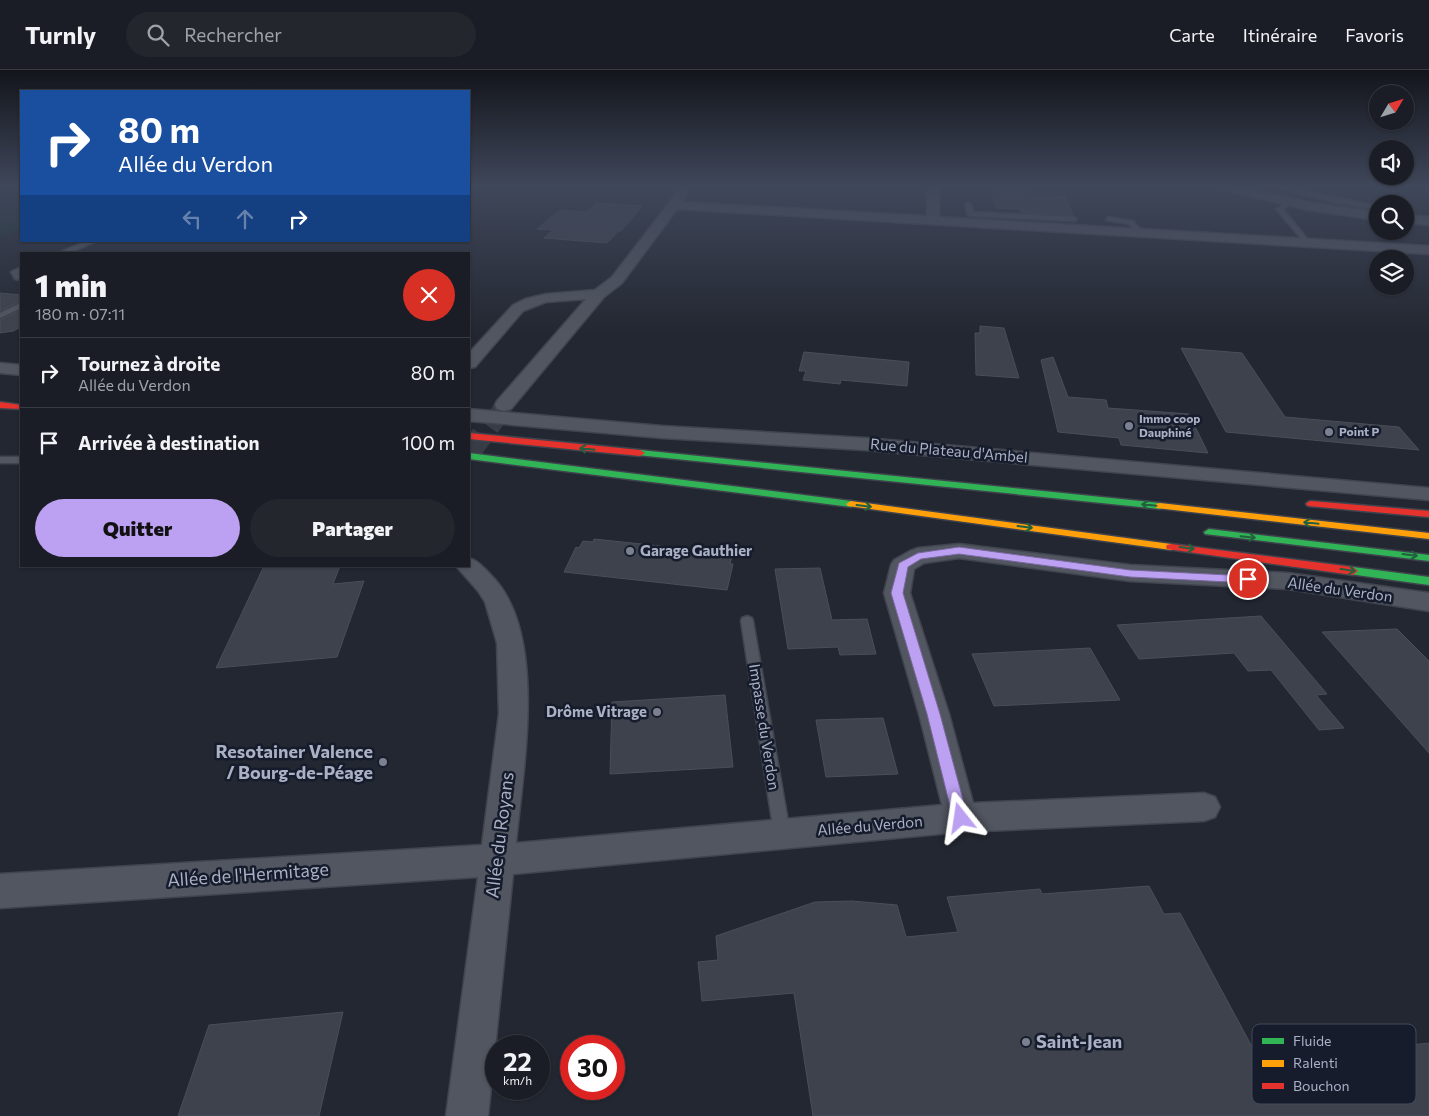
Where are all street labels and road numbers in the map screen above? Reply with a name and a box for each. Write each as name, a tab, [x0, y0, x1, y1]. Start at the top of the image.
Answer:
street label: Rue du Plateau d'Ambel	[870, 434, 1029, 466]
street label: Allée du Verdon	[1287, 573, 1394, 605]
street label: Impasse du Verdon	[746, 663, 784, 791]
street label: Allée du Royans	[480, 771, 518, 899]
street label: Allée du Verdon	[816, 811, 923, 839]
street label: Allée de l'Hermitage	[166, 857, 329, 891]

